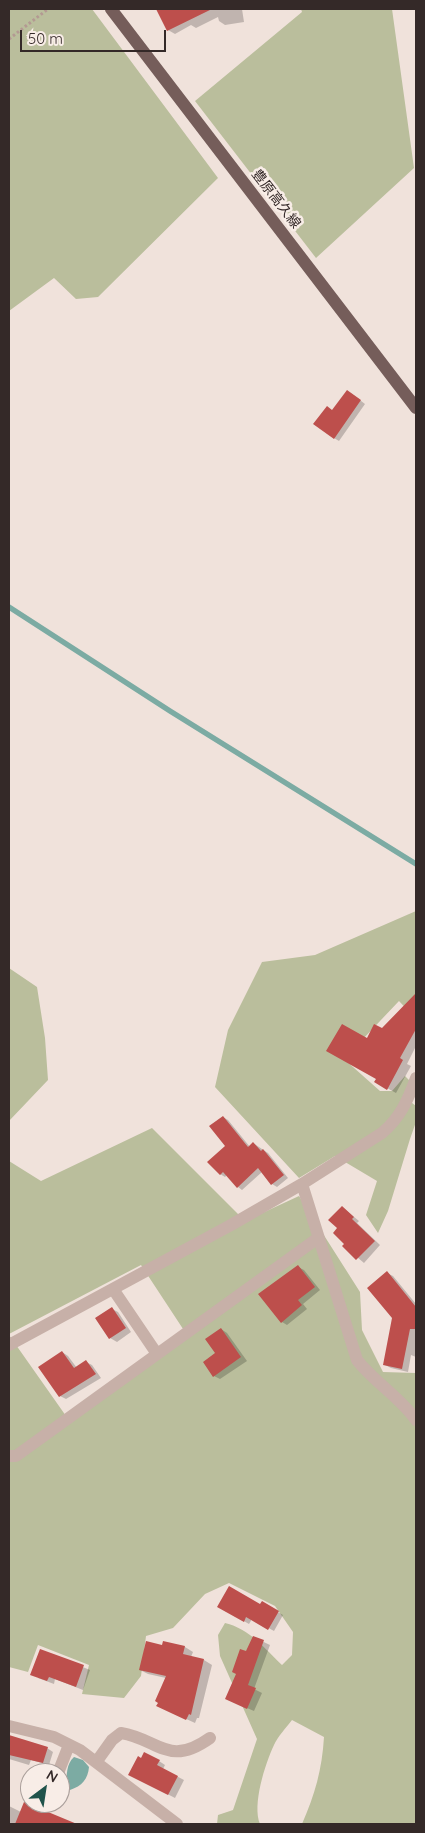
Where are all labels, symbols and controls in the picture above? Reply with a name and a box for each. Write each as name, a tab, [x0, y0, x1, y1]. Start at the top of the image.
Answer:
scale bar	[22, 20, 169, 52]
text: 50 m	[28, 29, 63, 48]
street label: 豊原高久線	[248, 166, 304, 232]
north arrow	[20, 1763, 70, 1813]
text: N	[43, 1766, 61, 1786]

